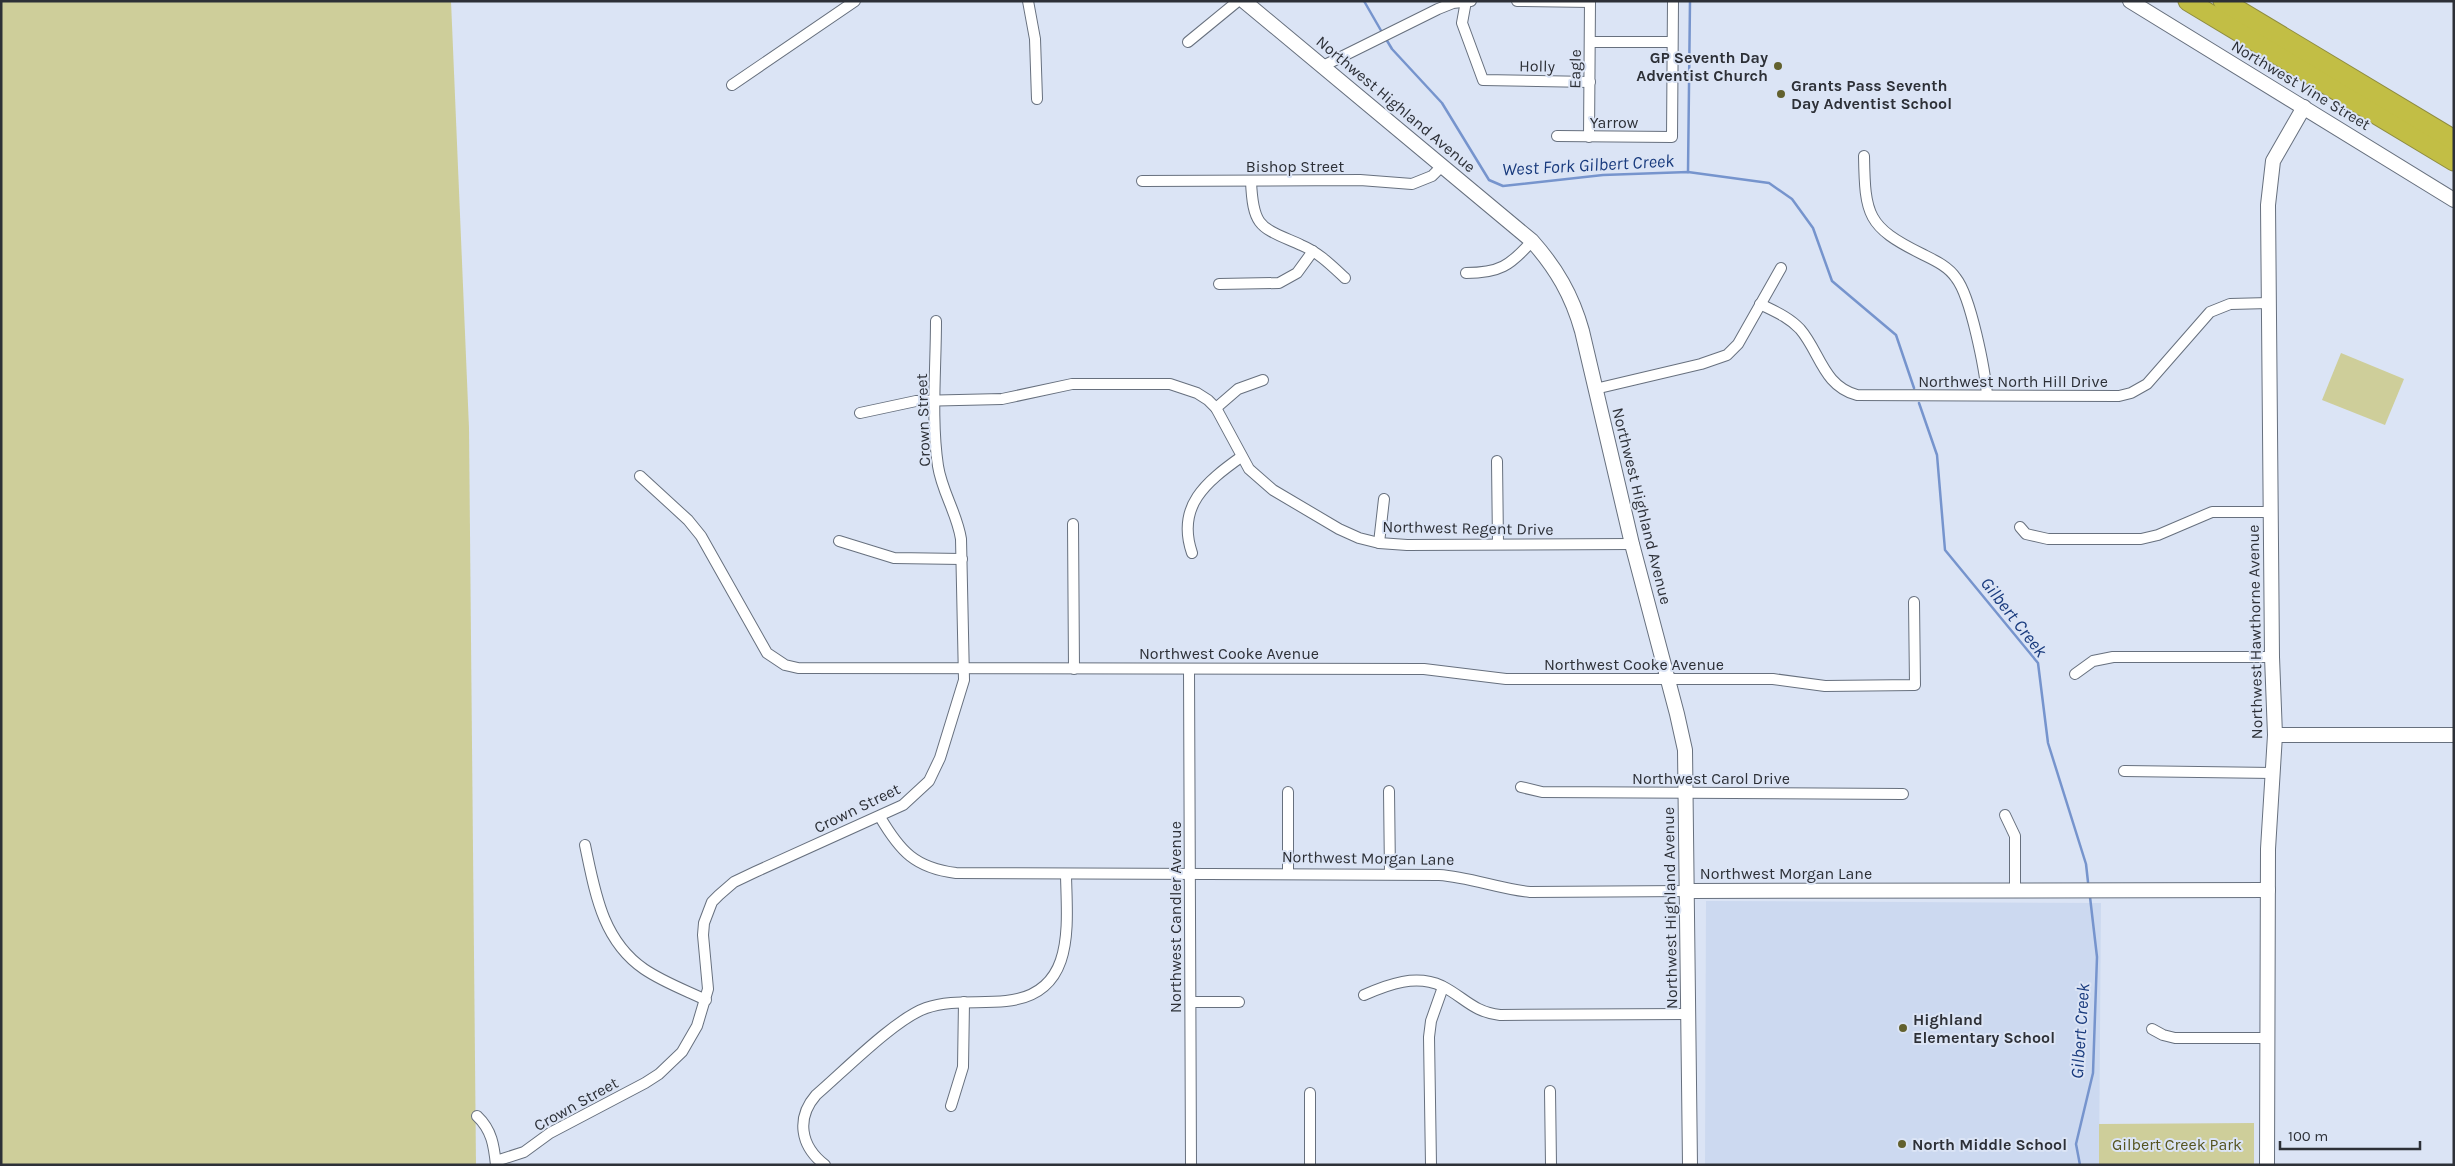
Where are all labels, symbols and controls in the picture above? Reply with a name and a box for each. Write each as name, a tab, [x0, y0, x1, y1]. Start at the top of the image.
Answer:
street label: Northwest Highland Avenue	[1312, 32, 1480, 176]
street label: Northwest Vine Street	[2228, 36, 2374, 134]
place label: GP Seventh Day Adventist Church	[1636, 48, 1768, 85]
street label: Eagle	[1565, 49, 1585, 89]
street label: Holly	[1519, 56, 1556, 76]
marker: GP Seventh Day Adventist Church	[1772, 60, 1784, 72]
place label: Grants Pass Seventh Day Adventist School	[1791, 76, 1952, 113]
marker: Grants Pass Seventh Day Adventist School	[1775, 88, 1787, 100]
street label: Yarrow	[1590, 113, 1639, 132]
water label: West Fork Gilbert Creek	[1501, 149, 1676, 180]
street label: Bishop Street	[1246, 157, 1344, 176]
street label: Northwest North Hill Drive	[1918, 372, 2108, 391]
street label: Crown Street	[912, 373, 934, 467]
street label: Northwest Highland Avenue	[1608, 406, 1676, 606]
street label: Northwest Regent Drive	[1382, 517, 1554, 539]
street label: Northwest Hawthorne Avenue	[2244, 524, 2266, 740]
water label: Gilbert Creek	[1976, 573, 2053, 662]
street label: Northwest Cooke Avenue	[1139, 644, 1319, 663]
street label: Northwest Cooke Avenue	[1544, 655, 1724, 674]
street label: Northwest Carol Drive	[1632, 769, 1790, 788]
street label: Crown Street	[811, 779, 903, 837]
street label: Northwest Highland Avenue	[1659, 807, 1681, 1009]
street label: Northwest Candler Avenue	[1166, 821, 1185, 1013]
street label: Northwest Morgan Lane	[1282, 847, 1454, 869]
street label: Northwest Morgan Lane	[1700, 864, 1872, 883]
water label: Gilbert Creek	[2066, 982, 2094, 1079]
place label: Highland Elementary School	[1913, 1010, 2055, 1047]
marker: Highland Elementary School	[1897, 1022, 1909, 1034]
street label: Crown Street	[531, 1073, 621, 1135]
scale bar	[2280, 1118, 2420, 1150]
text: 100 m	[2288, 1127, 2328, 1145]
place label: North Middle School	[1912, 1135, 2067, 1154]
park label: Gilbert Creek Park	[2112, 1135, 2242, 1154]
marker: North Middle School	[1896, 1138, 1908, 1150]

